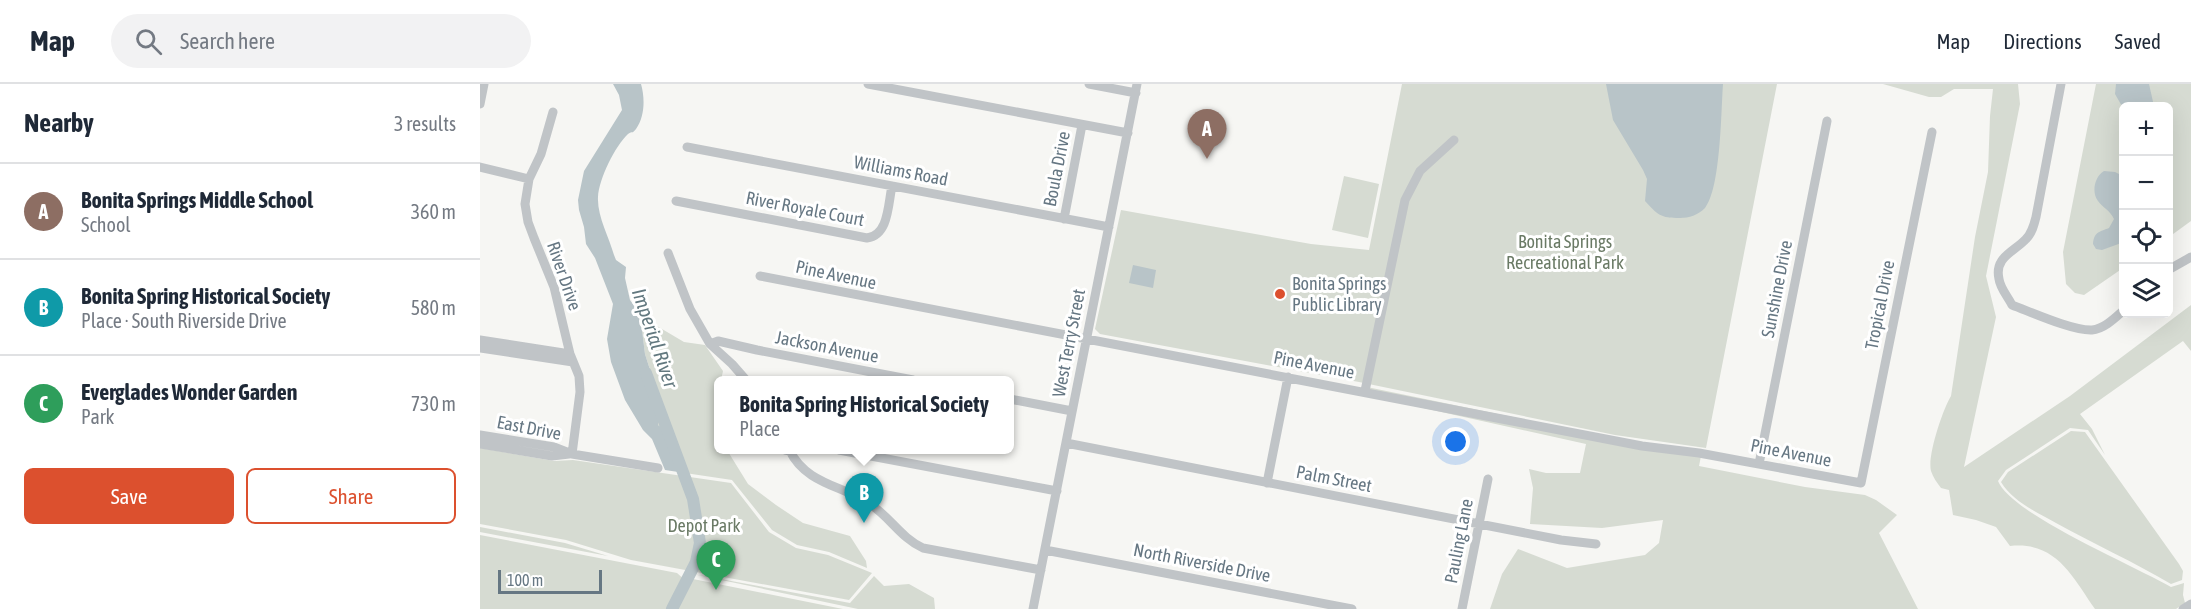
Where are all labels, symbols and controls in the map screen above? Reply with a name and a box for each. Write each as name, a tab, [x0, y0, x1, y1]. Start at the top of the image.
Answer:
search box	[111, 14, 531, 68]
text: Map	[30, 25, 75, 57]
icon: search	[132, 25, 165, 58]
text: Search here	[180, 28, 275, 54]
text: Map	[1936, 29, 1970, 53]
text: Directions	[2003, 29, 2082, 53]
text: Saved	[2115, 29, 2161, 53]
map controls	[2119, 102, 2173, 318]
button: +	[2119, 102, 2173, 156]
text: Nearby	[24, 108, 94, 138]
pin: A	[1188, 110, 1226, 159]
text: 3 results	[394, 112, 456, 135]
street label: Boula Drive	[1039, 129, 1074, 208]
street label: Williams Road	[852, 151, 950, 190]
button: −	[2119, 156, 2173, 210]
text: Bonita Springs Middle School	[81, 187, 313, 213]
street label: River Royale Court	[744, 187, 866, 230]
text: A	[39, 200, 48, 223]
text: 360 m	[411, 200, 456, 223]
button: locate	[2119, 210, 2173, 264]
text: School	[81, 213, 131, 236]
park label: Bonita Springs Recreational Park	[1506, 231, 1624, 273]
street label: River Drive	[543, 239, 586, 313]
street label: Sunshine Drive	[1757, 239, 1796, 339]
street label: Pine Avenue	[794, 256, 878, 293]
street label: Tropical Drive	[1861, 258, 1898, 351]
button: layers	[2119, 264, 2173, 318]
place label: Bonita Springs Public Library	[1292, 273, 1386, 315]
text: Bonita Spring Historical Society	[81, 283, 330, 309]
water label: Imperial River	[628, 285, 684, 392]
street label: West Terry Street	[1048, 287, 1089, 399]
marker: Bonita Springs Public Library	[1273, 287, 1287, 301]
text: B	[39, 296, 48, 319]
text: 580 m	[411, 296, 456, 319]
text: Place · South Riverside Drive	[81, 309, 287, 332]
street label: Jackson Avenue	[774, 326, 880, 367]
street label: Pine Avenue	[1272, 346, 1356, 383]
popup	[714, 376, 1014, 454]
text: Everglades Wonder Garden	[81, 379, 297, 405]
text: Bonita Spring Historical Society	[739, 391, 989, 417]
text: C	[39, 392, 48, 415]
text: 730 m	[411, 392, 456, 415]
text: Park	[81, 405, 114, 428]
street label: East Drive	[495, 411, 563, 444]
text: Place	[739, 417, 780, 440]
your location	[1441, 427, 1470, 456]
street label: Pine Avenue	[1749, 434, 1833, 471]
street label: Palm Street	[1295, 461, 1374, 496]
button: Save	[24, 468, 234, 524]
button: Share	[246, 468, 456, 524]
pin: B	[844, 474, 884, 523]
street label: Pauling Lane	[1440, 497, 1477, 585]
park label: Depot Park	[668, 515, 741, 536]
street label: North Riverside Drive	[1132, 539, 1272, 586]
pin: C	[696, 540, 736, 590]
scale bar	[498, 567, 602, 594]
text: 100 m	[507, 571, 543, 589]

